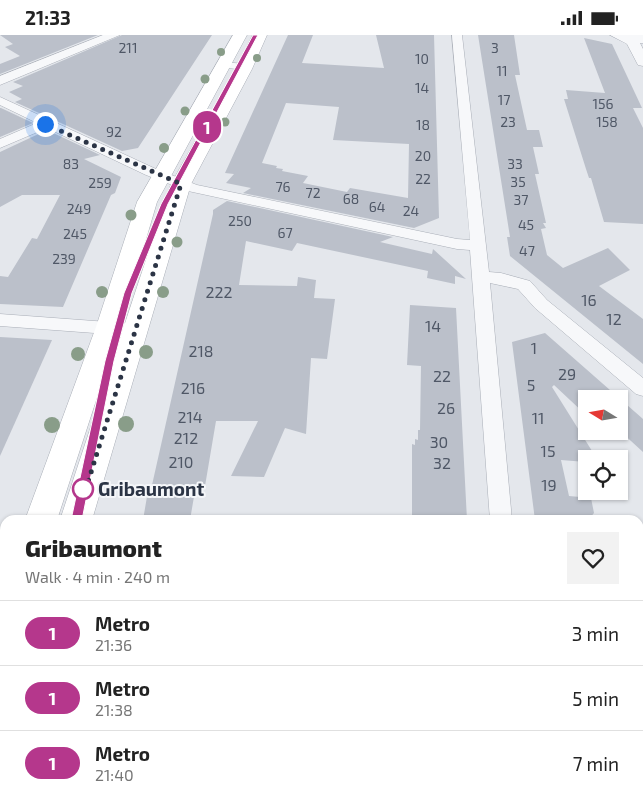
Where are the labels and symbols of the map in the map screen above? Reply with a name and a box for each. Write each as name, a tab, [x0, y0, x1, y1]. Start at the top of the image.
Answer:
house number: 211	[118, 39, 138, 56]
house number: 3	[491, 39, 499, 56]
house number: 10	[415, 50, 429, 67]
house number: 11	[496, 62, 508, 79]
house number: 14	[415, 79, 429, 96]
house number: 17	[498, 91, 510, 108]
house number: 156	[592, 95, 614, 112]
line badge: 1	[191, 111, 223, 143]
your location	[33, 112, 58, 137]
house number: 23	[500, 113, 516, 130]
house number: 158	[596, 113, 618, 130]
house number: 18	[416, 116, 430, 133]
house number: 92	[106, 123, 122, 140]
house number: 20	[415, 147, 431, 164]
house number: 83	[63, 155, 79, 172]
house number: 33	[507, 155, 523, 172]
house number: 22	[415, 170, 431, 187]
house number: 35	[510, 173, 526, 190]
house number: 259	[88, 174, 112, 191]
house number: 76	[275, 178, 291, 195]
house number: 72	[305, 184, 321, 201]
house number: 68	[343, 190, 359, 207]
house number: 37	[514, 191, 528, 208]
house number: 64	[369, 198, 385, 215]
house number: 249	[67, 200, 91, 217]
house number: 24	[403, 202, 419, 219]
house number: 250	[228, 212, 252, 229]
house number: 45	[518, 216, 534, 233]
house number: 67	[277, 224, 293, 241]
house number: 245	[63, 225, 87, 242]
house number: 47	[519, 242, 535, 259]
house number: 239	[52, 250, 76, 267]
house number: 222	[206, 282, 232, 301]
house number: 16	[581, 290, 597, 309]
house number: 12	[606, 309, 622, 328]
house number: 14	[425, 316, 441, 335]
house number: 1	[531, 338, 537, 357]
house number: 218	[188, 341, 214, 360]
house number: 29	[558, 364, 576, 383]
house number: 22	[433, 366, 451, 385]
house number: 5	[527, 375, 535, 394]
house number: 216	[181, 378, 205, 397]
north arrow	[578, 390, 628, 440]
house number: 26	[437, 398, 455, 417]
house number: 214	[177, 407, 203, 426]
house number: 11	[532, 408, 544, 427]
house number: 212	[174, 428, 198, 447]
house number: 30	[430, 432, 448, 451]
house number: 15	[541, 441, 555, 460]
house number: 210	[168, 452, 194, 471]
house number: 32	[433, 453, 451, 472]
house number: 19	[541, 475, 557, 494]
place label: Gribaumont	[98, 477, 204, 500]
marker: Gribaumont	[72, 478, 94, 500]

